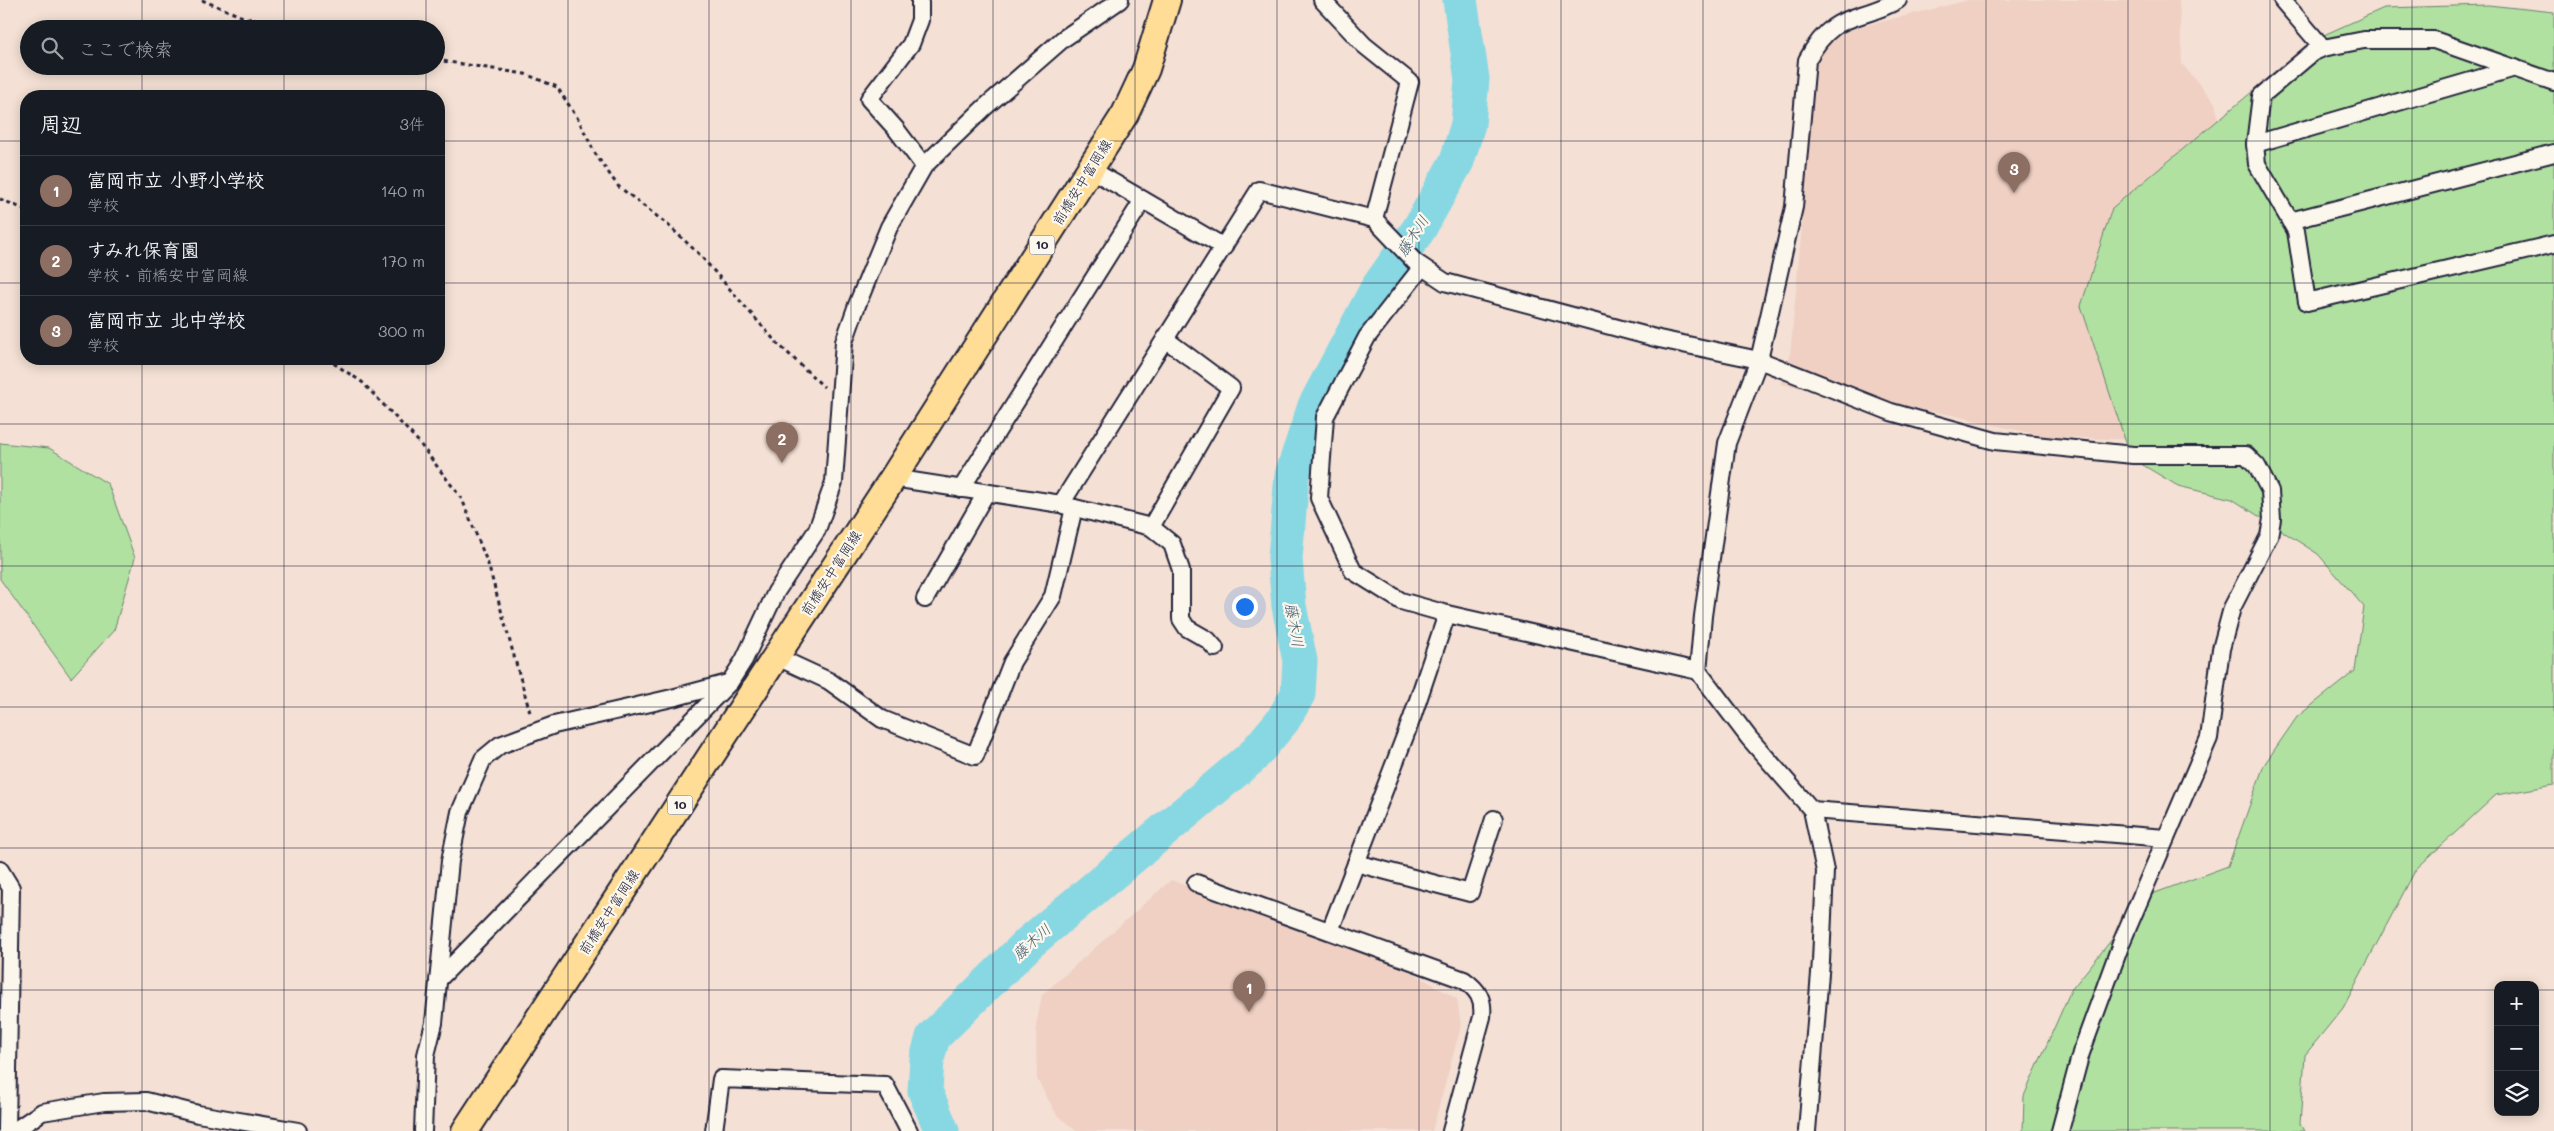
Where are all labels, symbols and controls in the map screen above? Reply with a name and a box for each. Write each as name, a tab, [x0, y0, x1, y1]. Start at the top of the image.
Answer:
search box	[20, 20, 445, 75]
icon: search	[38, 34, 66, 62]
text: ここで検索	[78, 36, 173, 61]
text: 周辺	[40, 110, 82, 137]
text: 3件	[400, 113, 425, 134]
street label: 前橋安中富岡線	[1048, 135, 1116, 228]
pin: 3	[1998, 152, 2030, 193]
text: 富岡市立 小野小学校	[87, 167, 265, 192]
text: 1	[52, 180, 60, 201]
text: 140 m	[381, 180, 425, 201]
text: 学校	[87, 194, 119, 215]
water label: 藤木川	[1392, 211, 1433, 260]
road number: 10	[1030, 236, 1054, 254]
text: すみれ保育園	[87, 237, 199, 262]
text: 2	[52, 250, 60, 271]
text: 170 m	[381, 250, 425, 271]
text: 学校 · 前橋安中富岡線	[87, 264, 248, 285]
text: 富岡市立 北中学校	[87, 307, 246, 332]
text: 3	[51, 320, 61, 341]
text: 300 m	[378, 320, 425, 341]
text: 学校	[87, 334, 119, 355]
pin: 2	[766, 422, 798, 463]
street label: 前橋安中富岡線	[796, 526, 865, 619]
your location	[1232, 594, 1258, 620]
water label: 藤木川	[1281, 601, 1309, 649]
road number: 10	[668, 796, 692, 814]
street label: 前橋安中富岡線	[574, 865, 643, 958]
water label: 藤木川	[1008, 919, 1055, 964]
pin: 1	[1233, 971, 1265, 1012]
map controls	[2494, 981, 2539, 1116]
button: +	[2494, 981, 2539, 1026]
button: −	[2494, 1026, 2539, 1071]
button: layers	[2494, 1071, 2539, 1116]

